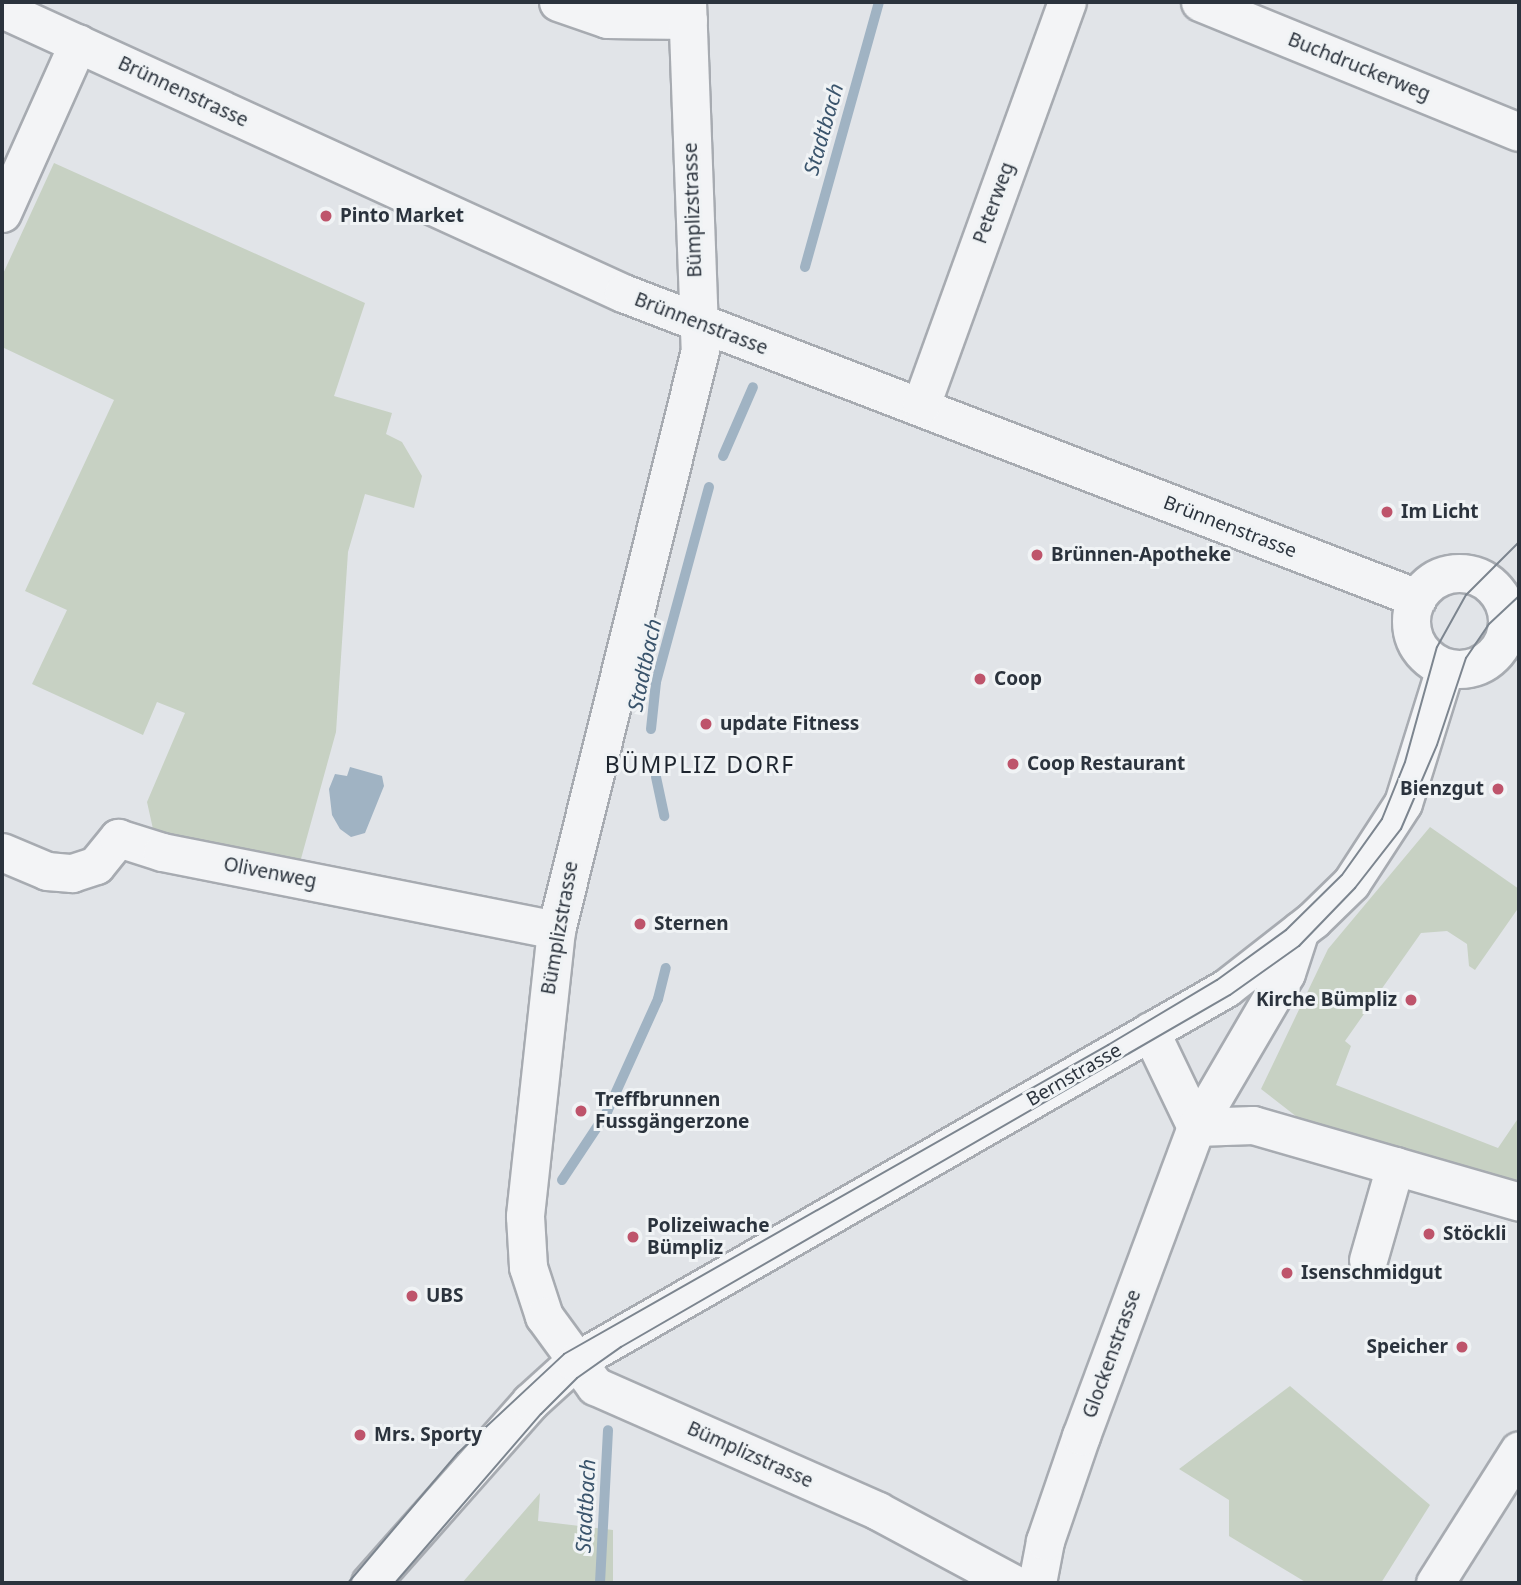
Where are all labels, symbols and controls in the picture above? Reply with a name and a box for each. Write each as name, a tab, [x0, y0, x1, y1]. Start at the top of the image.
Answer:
street label: Buchdruckerweg	[1285, 28, 1433, 106]
street label: Brünnenstrasse	[114, 52, 252, 132]
water label: Stadtbach	[798, 80, 848, 178]
street label: Bümplizstrasse	[679, 142, 707, 278]
street label: Peterweg	[969, 159, 1019, 247]
place label: Pinto Market	[340, 205, 464, 227]
marker: Pinto Market	[318, 208, 334, 224]
street label: Brünnenstrasse	[631, 288, 771, 360]
street label: Brünnenstrasse	[1160, 491, 1300, 563]
place label: Im Licht	[1401, 501, 1479, 523]
marker: Im Licht	[1379, 504, 1395, 520]
place label: Brünnen-Apotheke	[1051, 544, 1231, 566]
marker: Brünnen-Apotheke	[1029, 547, 1045, 563]
water label: Stadtbach	[622, 616, 666, 714]
place label: Coop	[994, 668, 1042, 690]
marker: Coop	[972, 671, 988, 687]
place label: update Fitness	[720, 713, 859, 735]
marker: update Fitness	[698, 716, 714, 732]
district label: BÜMPLIZ DORF	[606, 750, 794, 778]
place label: Coop Restaurant	[1027, 753, 1185, 775]
marker: Coop Restaurant	[1005, 756, 1021, 772]
place label: Bienzgut	[1400, 778, 1484, 800]
marker: Bienzgut	[1490, 781, 1506, 797]
street label: Olivenweg	[222, 853, 318, 893]
street label: Bümplizstrasse	[537, 859, 583, 997]
place label: Sternen	[654, 913, 729, 935]
marker: Sternen	[632, 916, 648, 932]
place label: Kirche Bümpliz	[1256, 989, 1397, 1011]
marker: Kirche Bümpliz	[1403, 992, 1419, 1008]
street label: Bernstrasse	[1023, 1039, 1125, 1111]
place label: Treffbrunnen Fussgängerzone	[595, 1089, 749, 1133]
marker: Treffbrunnen Fussgängerzone	[573, 1103, 589, 1119]
place label: Polizeiwache Bümpliz	[647, 1215, 770, 1259]
place label: Stöckli	[1443, 1223, 1507, 1245]
marker: Stöckli	[1421, 1226, 1437, 1242]
marker: Polizeiwache Bümpliz	[625, 1229, 641, 1245]
place label: Isenschmidgut	[1301, 1262, 1442, 1284]
marker: Isenschmidgut	[1279, 1265, 1295, 1281]
place label: UBS	[426, 1285, 463, 1307]
street label: Glockenstrasse	[1078, 1287, 1146, 1421]
marker: UBS	[404, 1288, 420, 1304]
place label: Speicher	[1367, 1336, 1448, 1358]
marker: Speicher	[1454, 1339, 1470, 1355]
street label: Bümplizstrasse	[684, 1417, 816, 1493]
place label: Mrs. Sporty	[374, 1424, 482, 1446]
marker: Mrs. Sporty	[352, 1427, 368, 1443]
water label: Stadtbach	[570, 1458, 600, 1554]

